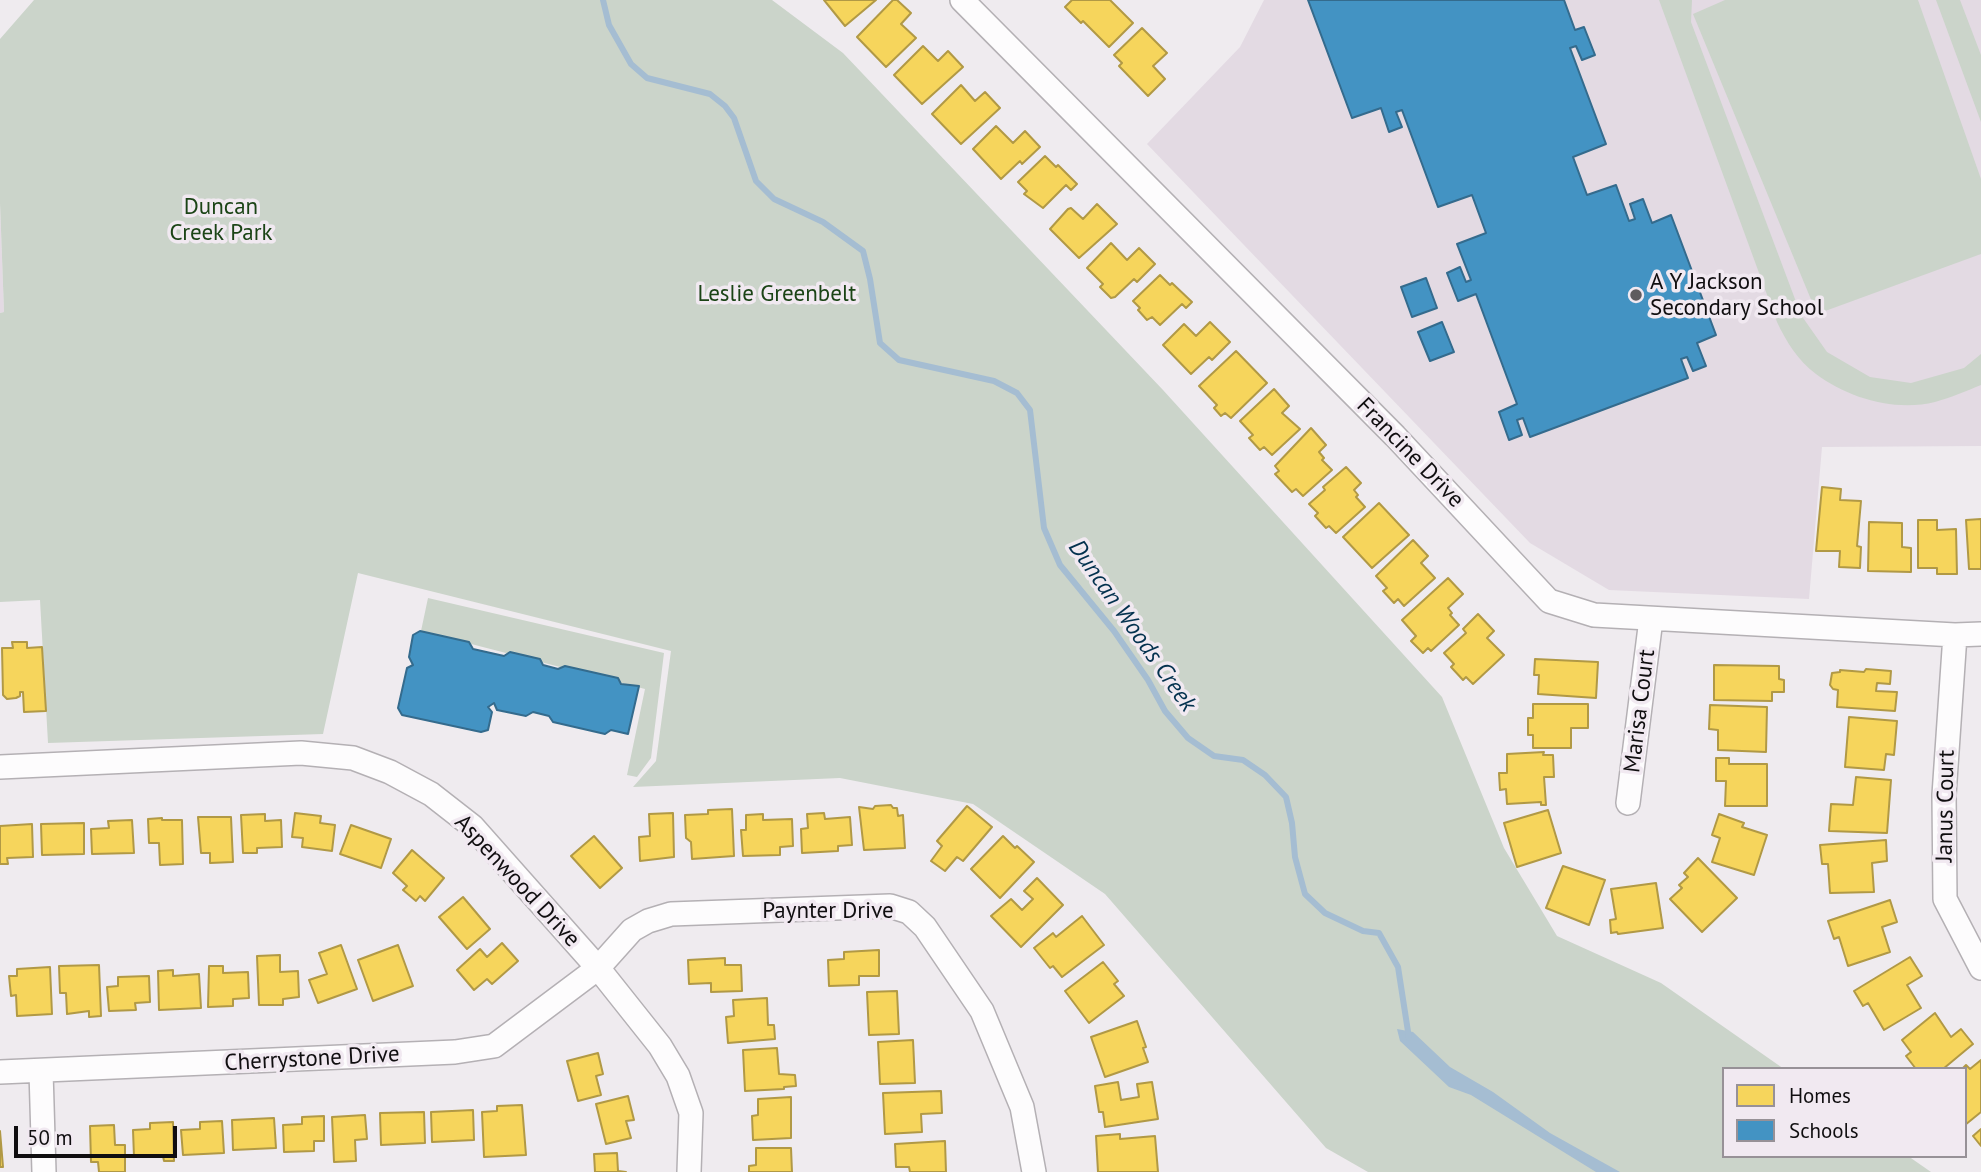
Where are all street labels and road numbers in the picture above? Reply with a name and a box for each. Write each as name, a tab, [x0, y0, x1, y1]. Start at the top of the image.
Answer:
street label: Francine Drive	[1351, 392, 1469, 514]
street label: Marisa Court	[1619, 648, 1661, 774]
street label: Janus Court	[1931, 750, 1961, 862]
street label: Aspenwood Drive	[449, 809, 585, 953]
street label: Paynter Drive	[762, 897, 894, 925]
street label: Cherrystone Drive	[224, 1041, 400, 1077]

